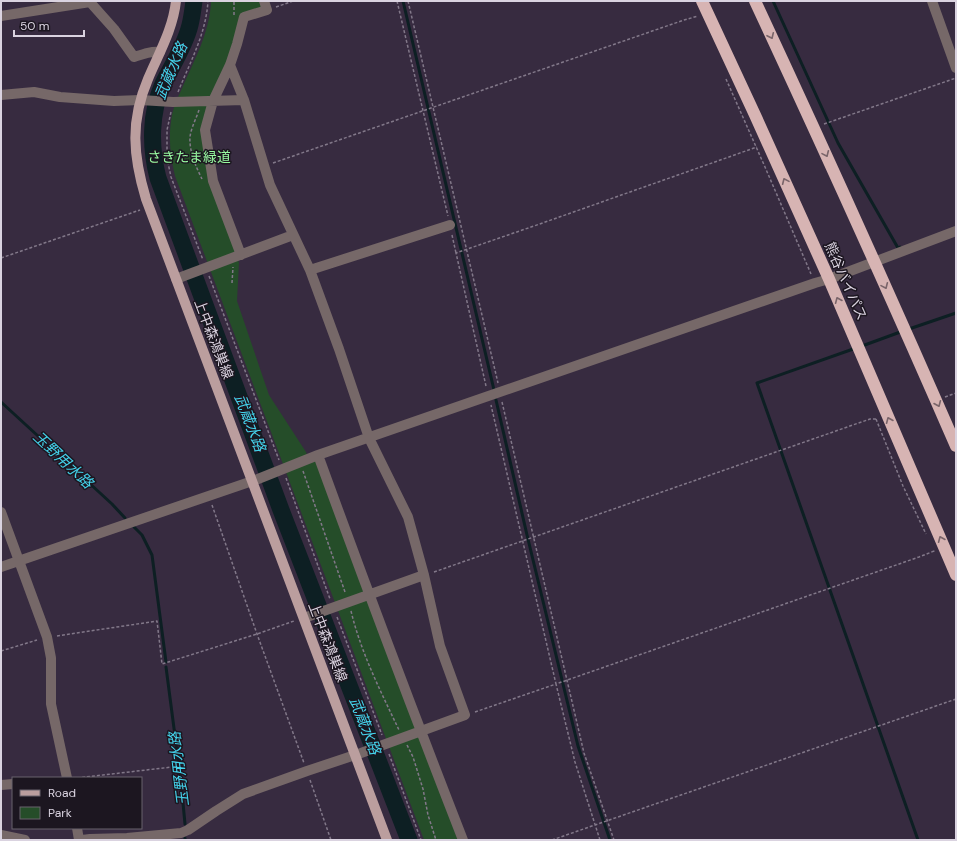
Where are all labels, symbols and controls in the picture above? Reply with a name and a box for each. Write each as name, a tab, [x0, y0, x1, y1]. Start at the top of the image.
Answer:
scale bar	[14, 12, 84, 38]
text: 50 m	[20, 18, 49, 34]
one-way arrow	[766, 32, 774, 40]
water label: 武蔵水路	[150, 38, 193, 103]
park label: さきたま緑道	[147, 148, 231, 166]
one-way arrow	[821, 150, 829, 158]
one-way arrow	[782, 178, 790, 186]
street label: 熊谷バイパス	[821, 239, 871, 323]
one-way arrow	[880, 281, 888, 289]
street label: 上中森鴻巣線	[191, 297, 237, 381]
one-way arrow	[835, 297, 843, 304]
water label: 武蔵水路	[230, 391, 271, 456]
one-way arrow	[933, 400, 941, 408]
one-way arrow	[886, 416, 894, 423]
water label: 玉野用水路	[29, 427, 99, 494]
one-way arrow	[937, 536, 945, 543]
street label: 上中森鴻巣線	[305, 600, 351, 684]
water label: 武蔵水路	[345, 694, 386, 759]
water label: 玉野用水路	[164, 729, 193, 807]
legend	[12, 777, 142, 829]
text: Road	[48, 785, 76, 801]
text: Park	[48, 805, 72, 821]

